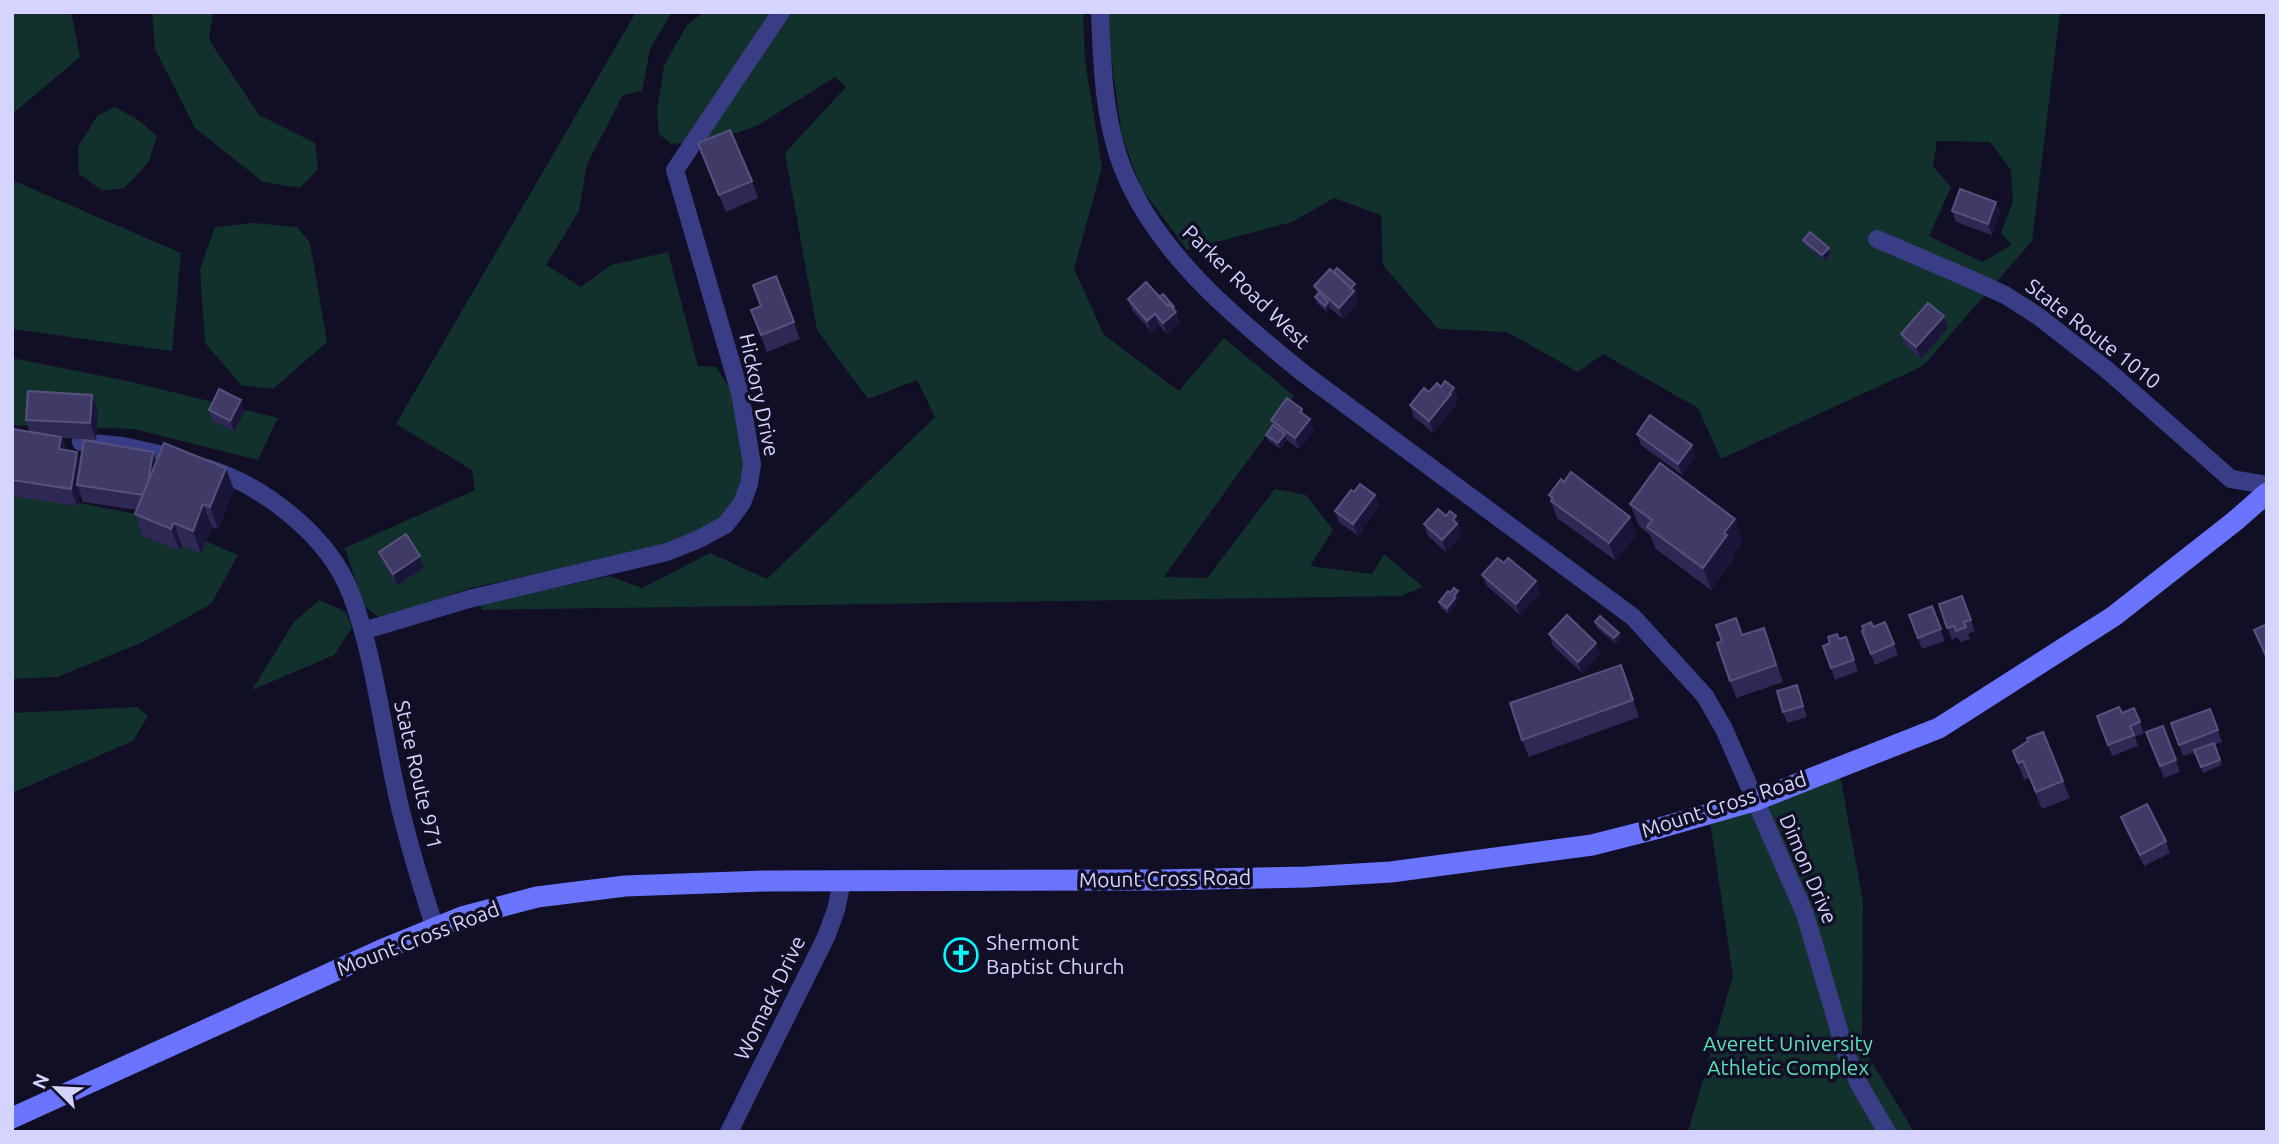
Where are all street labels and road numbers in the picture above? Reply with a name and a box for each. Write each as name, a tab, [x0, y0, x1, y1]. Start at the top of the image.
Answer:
street label: Parker Road West	[1178, 220, 1315, 353]
street label: State Route 1010	[2022, 273, 2166, 393]
street label: Hickory Drive	[735, 331, 785, 458]
street label: State Route 971	[390, 698, 448, 852]
street label: Mount Cross Road	[1638, 766, 1809, 842]
street label: Dimon Drive	[1775, 810, 1843, 927]
street label: Mount Cross Road	[1079, 864, 1251, 892]
street label: Mount Cross Road	[333, 896, 502, 980]
street label: Womack Drive	[729, 932, 810, 1064]

